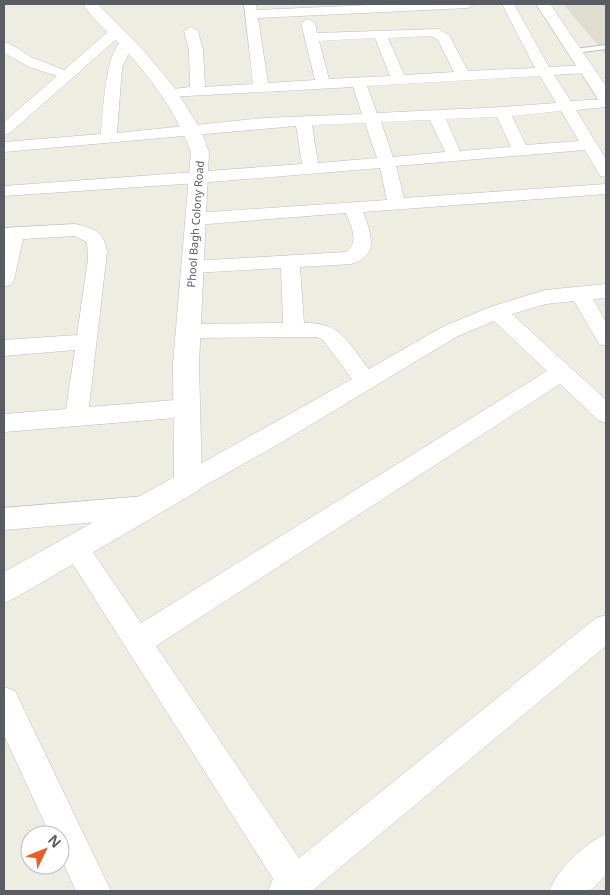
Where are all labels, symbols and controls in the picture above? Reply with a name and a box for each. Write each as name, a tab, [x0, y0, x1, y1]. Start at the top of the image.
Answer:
street label: Phool Bagh Colony Road	[183, 160, 207, 288]
north arrow	[20, 825, 70, 875]
text: N	[44, 830, 66, 851]

